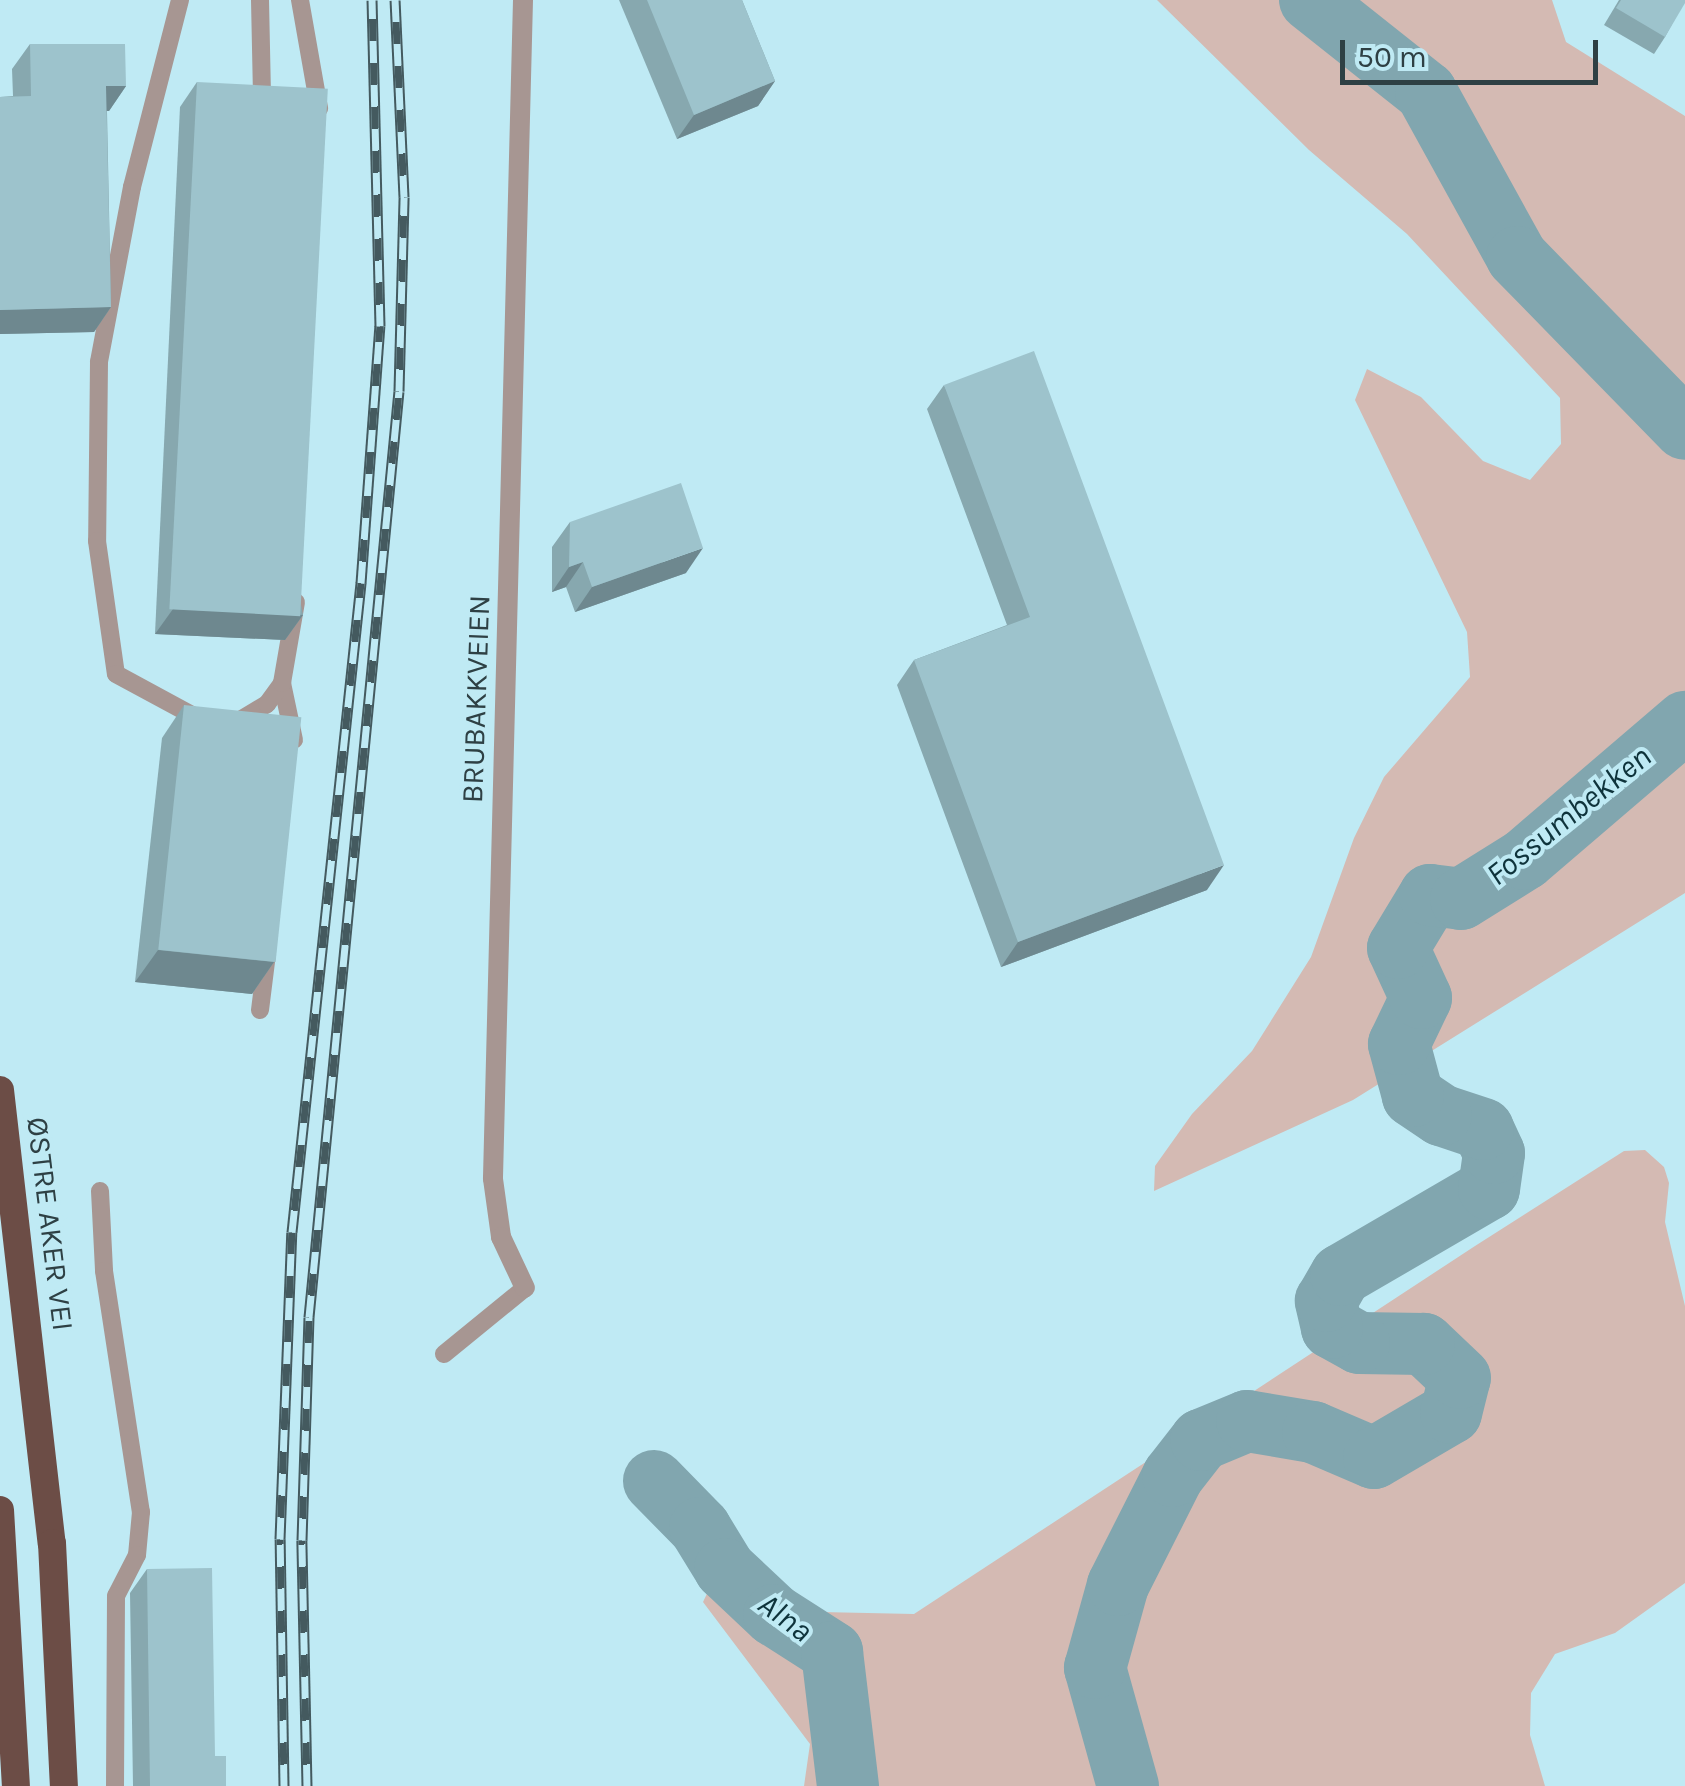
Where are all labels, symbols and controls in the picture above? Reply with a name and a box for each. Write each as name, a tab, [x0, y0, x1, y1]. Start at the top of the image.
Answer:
scale bar	[1345, 20, 1602, 82]
text: 50 m	[1357, 39, 1427, 75]
street label: BRUBAKKVEIEN	[454, 594, 498, 804]
water label: Fossumbekken	[1479, 738, 1659, 894]
street label: ØSTRE AKER VEI	[19, 1115, 81, 1333]
water label: Alna	[750, 1585, 820, 1651]

